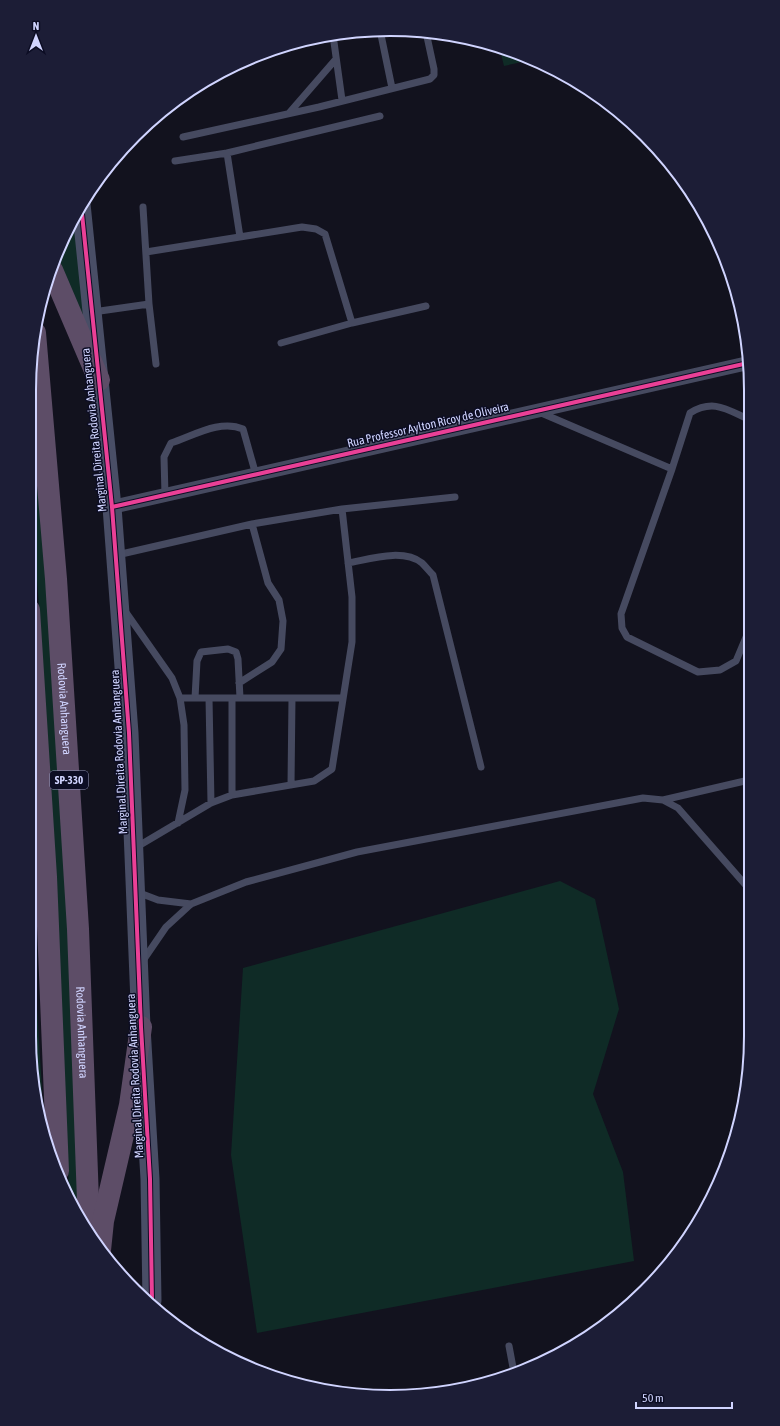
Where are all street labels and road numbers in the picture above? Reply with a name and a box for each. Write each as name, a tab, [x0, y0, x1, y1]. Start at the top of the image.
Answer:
street label: Marginal Direita Rodovia Anhanguera	[78, 347, 110, 513]
street label: Rua Professor Aylton Ricoy de Oliveira	[346, 400, 510, 450]
street label: Rodovia Anhanguera	[54, 662, 74, 755]
street label: Marginal Direita Rodovia Anhanguera	[108, 669, 130, 835]
road number: SP-330	[50, 771, 88, 789]
street label: Rodovia Anhanguera	[73, 986, 90, 1079]
street label: Marginal Direita Rodovia Anhanguera	[124, 993, 146, 1159]

